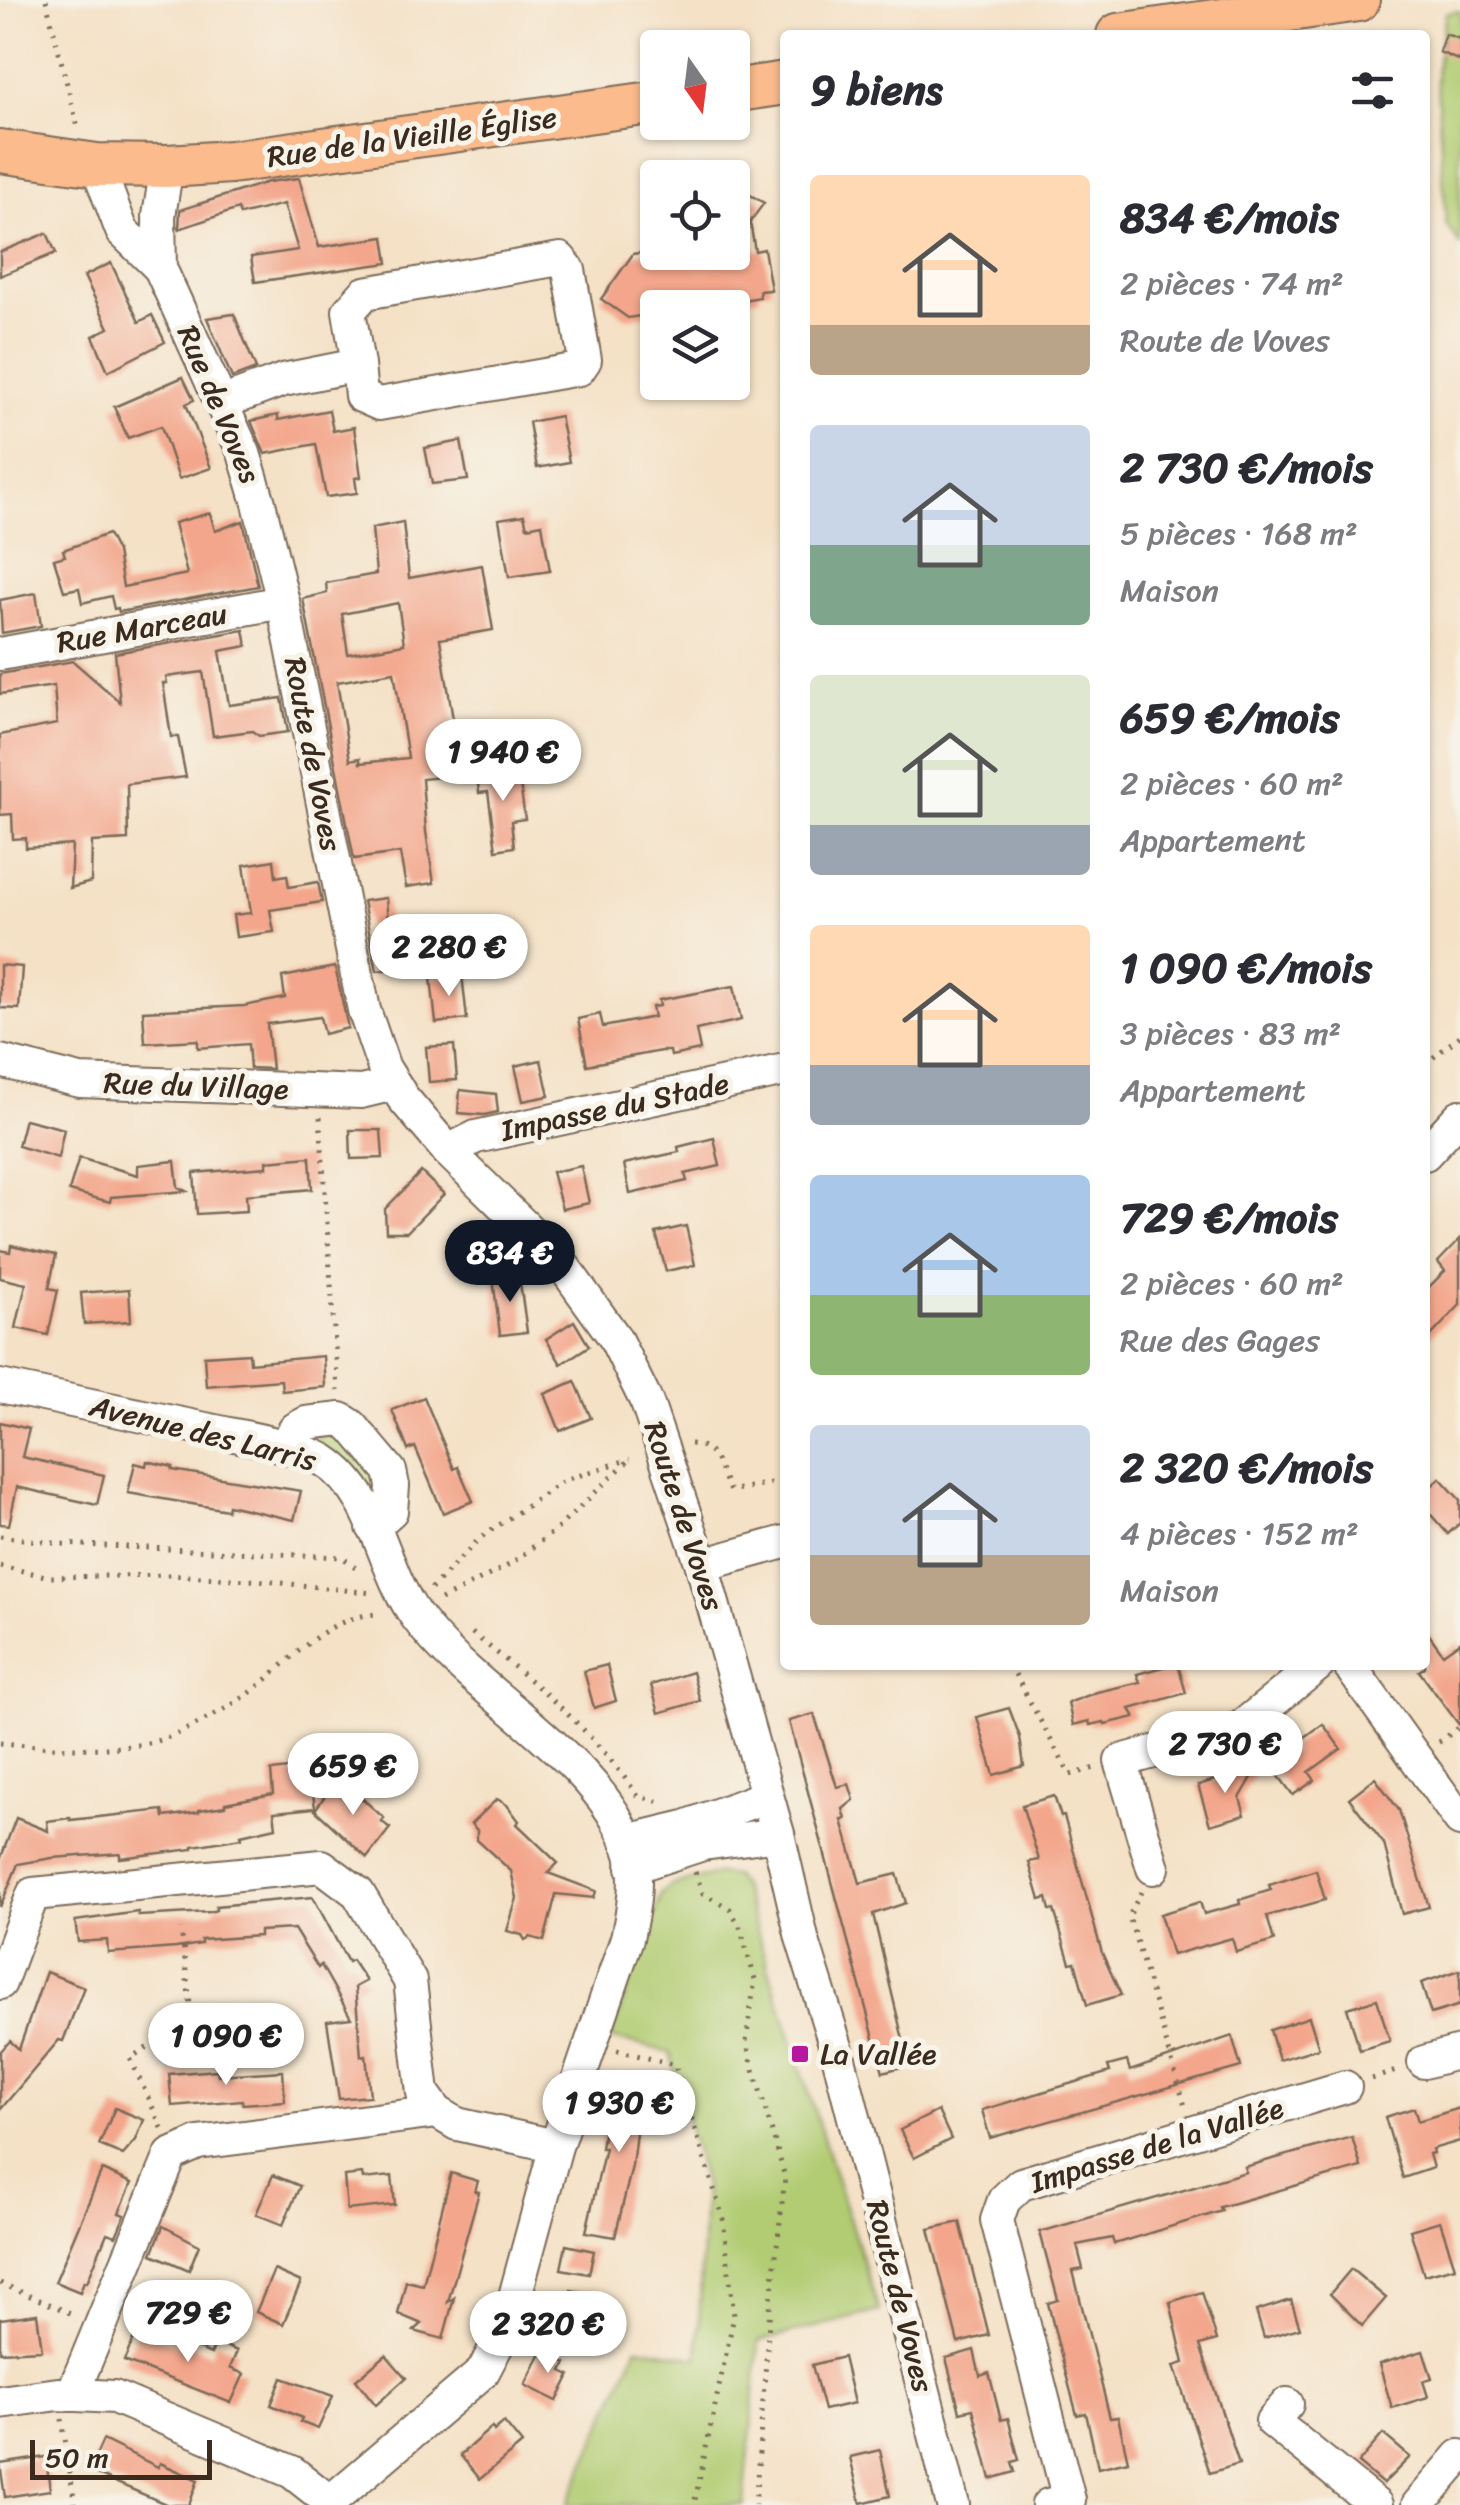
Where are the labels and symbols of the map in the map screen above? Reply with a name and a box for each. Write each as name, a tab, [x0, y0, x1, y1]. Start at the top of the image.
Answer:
north arrow	[640, 30, 750, 140]
street label: Rue de la Vieille Église	[264, 90, 560, 184]
street label: Rue de Voves	[161, 316, 277, 492]
street label: Rue Marceau	[53, 586, 231, 670]
street label: Route de Voves	[268, 652, 358, 856]
pin: 1 940 €	[411, 719, 595, 804]
pin: 2 280 €	[357, 914, 541, 999]
street label: Rue du Village	[103, 1056, 289, 1116]
street label: Impasse du Stade	[495, 1056, 734, 1158]
pin: 834 €	[440, 1220, 580, 1305]
street label: Avenue des Larris	[83, 1378, 322, 1487]
street label: Route de Voves	[628, 1414, 740, 1618]
pin: 2 730 €	[1133, 1711, 1317, 1796]
pin: 659 €	[283, 1733, 423, 1818]
pin: 1 090 €	[134, 2003, 318, 2088]
place label: La Vallée	[820, 2027, 937, 2081]
marker: La Vallée	[789, 2043, 811, 2065]
pin: 1 930 €	[527, 2070, 711, 2155]
street label: Impasse de la Vallée	[1023, 2081, 1290, 2209]
street label: Route de Voves	[850, 2194, 950, 2398]
pin: 729 €	[118, 2280, 258, 2365]
pin: 2 320 €	[456, 2291, 640, 2376]
scale bar	[30, 2435, 212, 2480]

